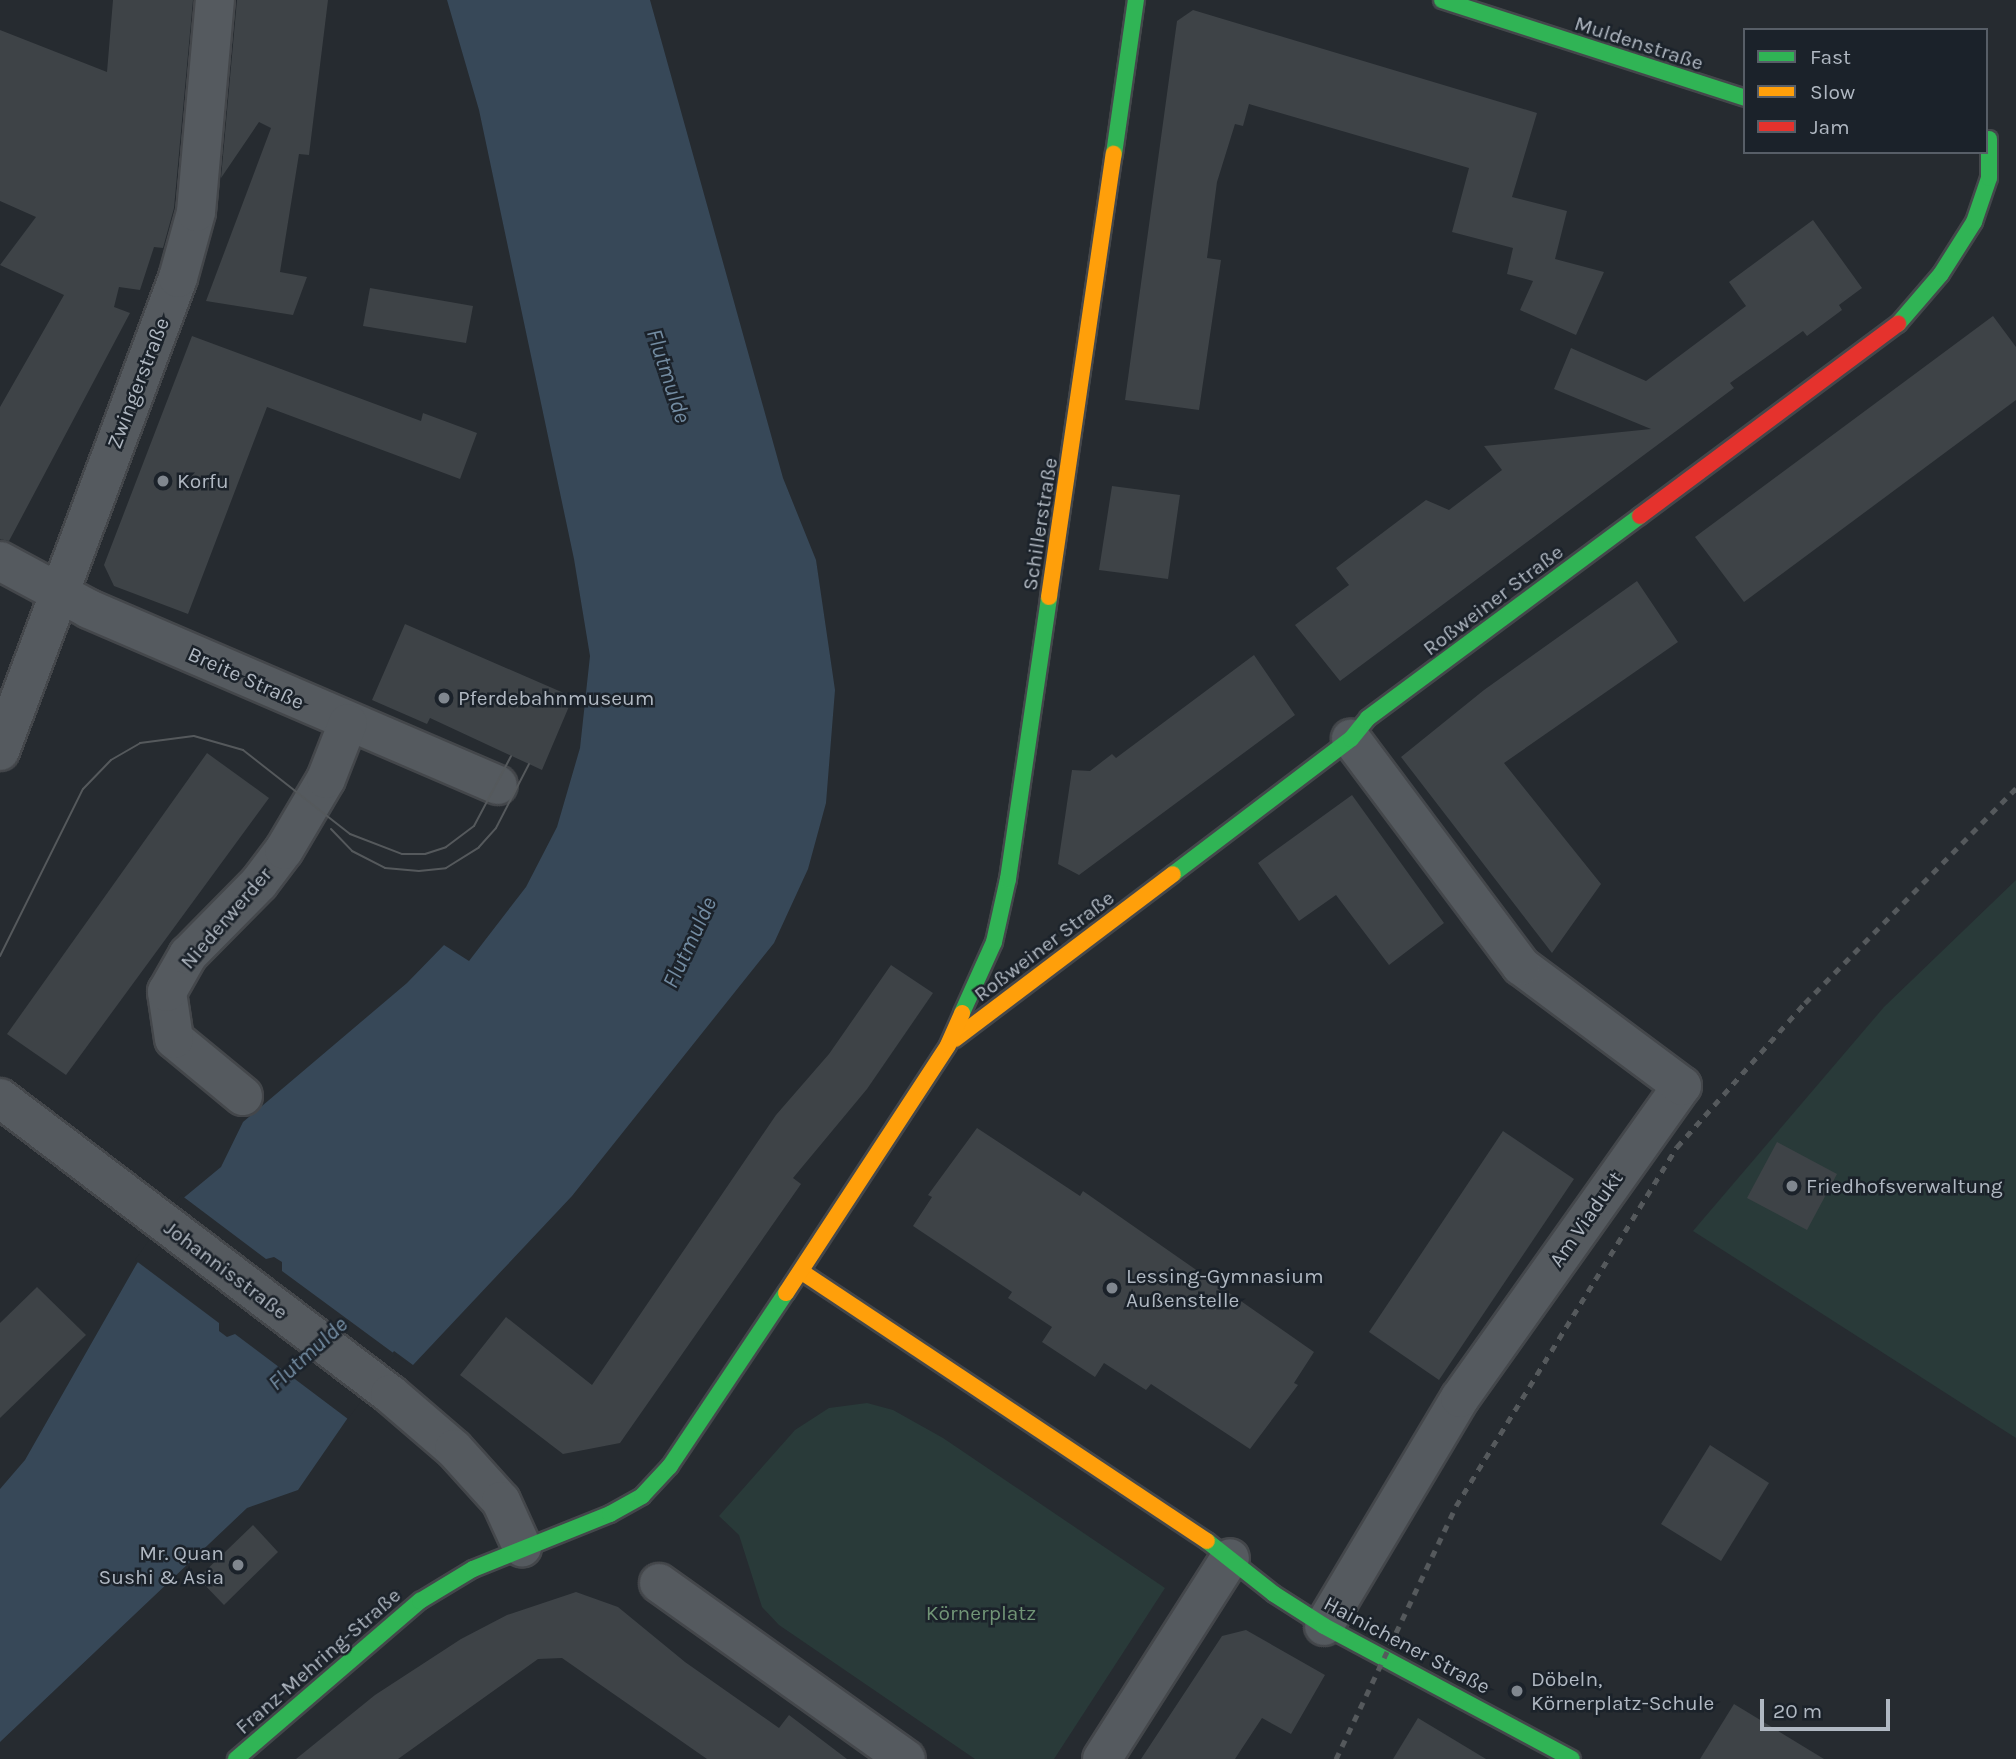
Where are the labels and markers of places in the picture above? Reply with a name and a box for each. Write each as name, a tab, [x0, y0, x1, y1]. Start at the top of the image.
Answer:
place label: Korfu	[177, 468, 229, 494]
marker: Korfu	[155, 473, 171, 489]
place label: Pferdebahnmuseum	[458, 685, 654, 711]
marker: Pferdebahnmuseum	[436, 690, 452, 706]
place label: Friedhofsverwaltung	[1806, 1173, 2003, 1199]
marker: Friedhofsverwaltung	[1784, 1178, 1800, 1194]
place label: Lessing-Gymnasium Außenstelle	[1126, 1263, 1324, 1313]
marker: Lessing-Gymnasium Außenstelle	[1104, 1280, 1120, 1296]
place label: Mr. Quan Sushi & Asia	[99, 1540, 224, 1590]
marker: Mr. Quan Sushi & Asia	[230, 1557, 246, 1573]
place label: Döbeln, Körnerplatz-Schule	[1531, 1666, 1714, 1716]
marker: Döbeln, Körnerplatz-Schule	[1509, 1683, 1525, 1699]

